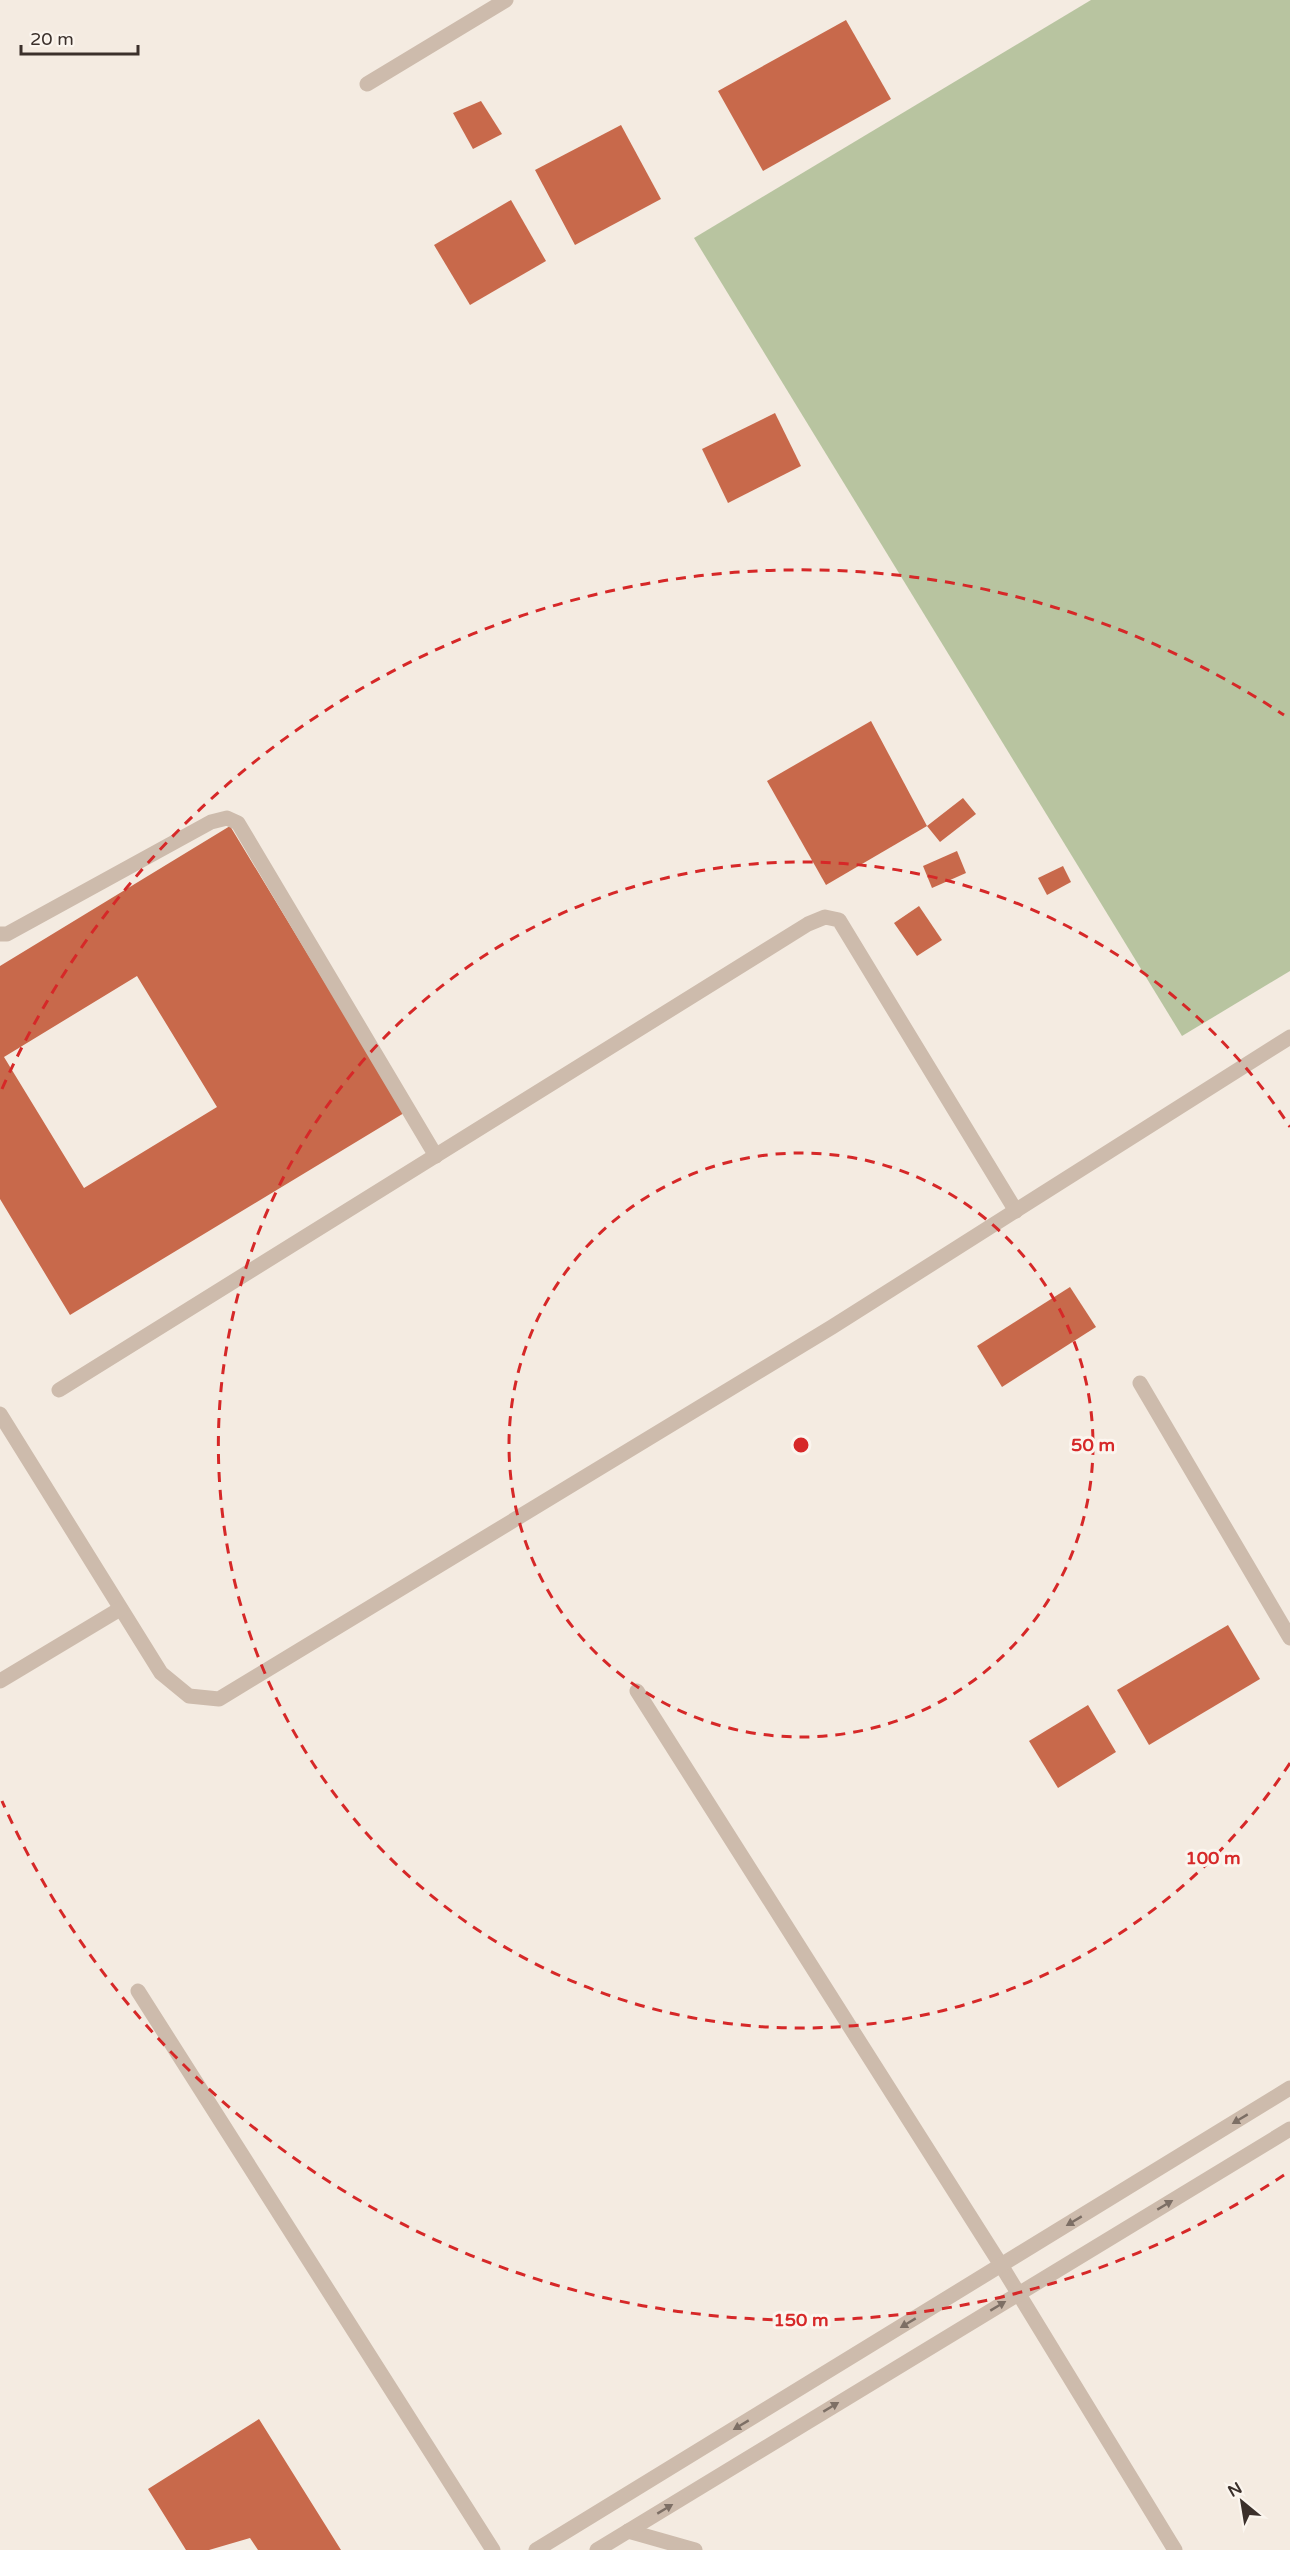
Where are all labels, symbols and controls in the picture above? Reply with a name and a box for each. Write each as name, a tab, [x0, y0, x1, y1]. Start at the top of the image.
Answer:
scale bar	[21, 18, 138, 56]
text: 20 m	[30, 28, 74, 50]
text: 50 m	[1071, 1434, 1115, 1456]
centre of rings	[791, 1435, 811, 1455]
text: 100 m	[1185, 1847, 1241, 1869]
one-way arrow	[1232, 2113, 1248, 2124]
one-way arrow	[1157, 2199, 1173, 2210]
one-way arrow	[1066, 2215, 1082, 2226]
one-way arrow	[990, 2301, 1007, 2311]
text: 150 m	[773, 2309, 829, 2331]
one-way arrow	[900, 2317, 916, 2328]
one-way arrow	[823, 2402, 839, 2413]
one-way arrow	[733, 2419, 749, 2430]
north arrow	[1212, 2472, 1272, 2532]
text: N	[1224, 2478, 1246, 2502]
one-way arrow	[657, 2503, 673, 2514]

